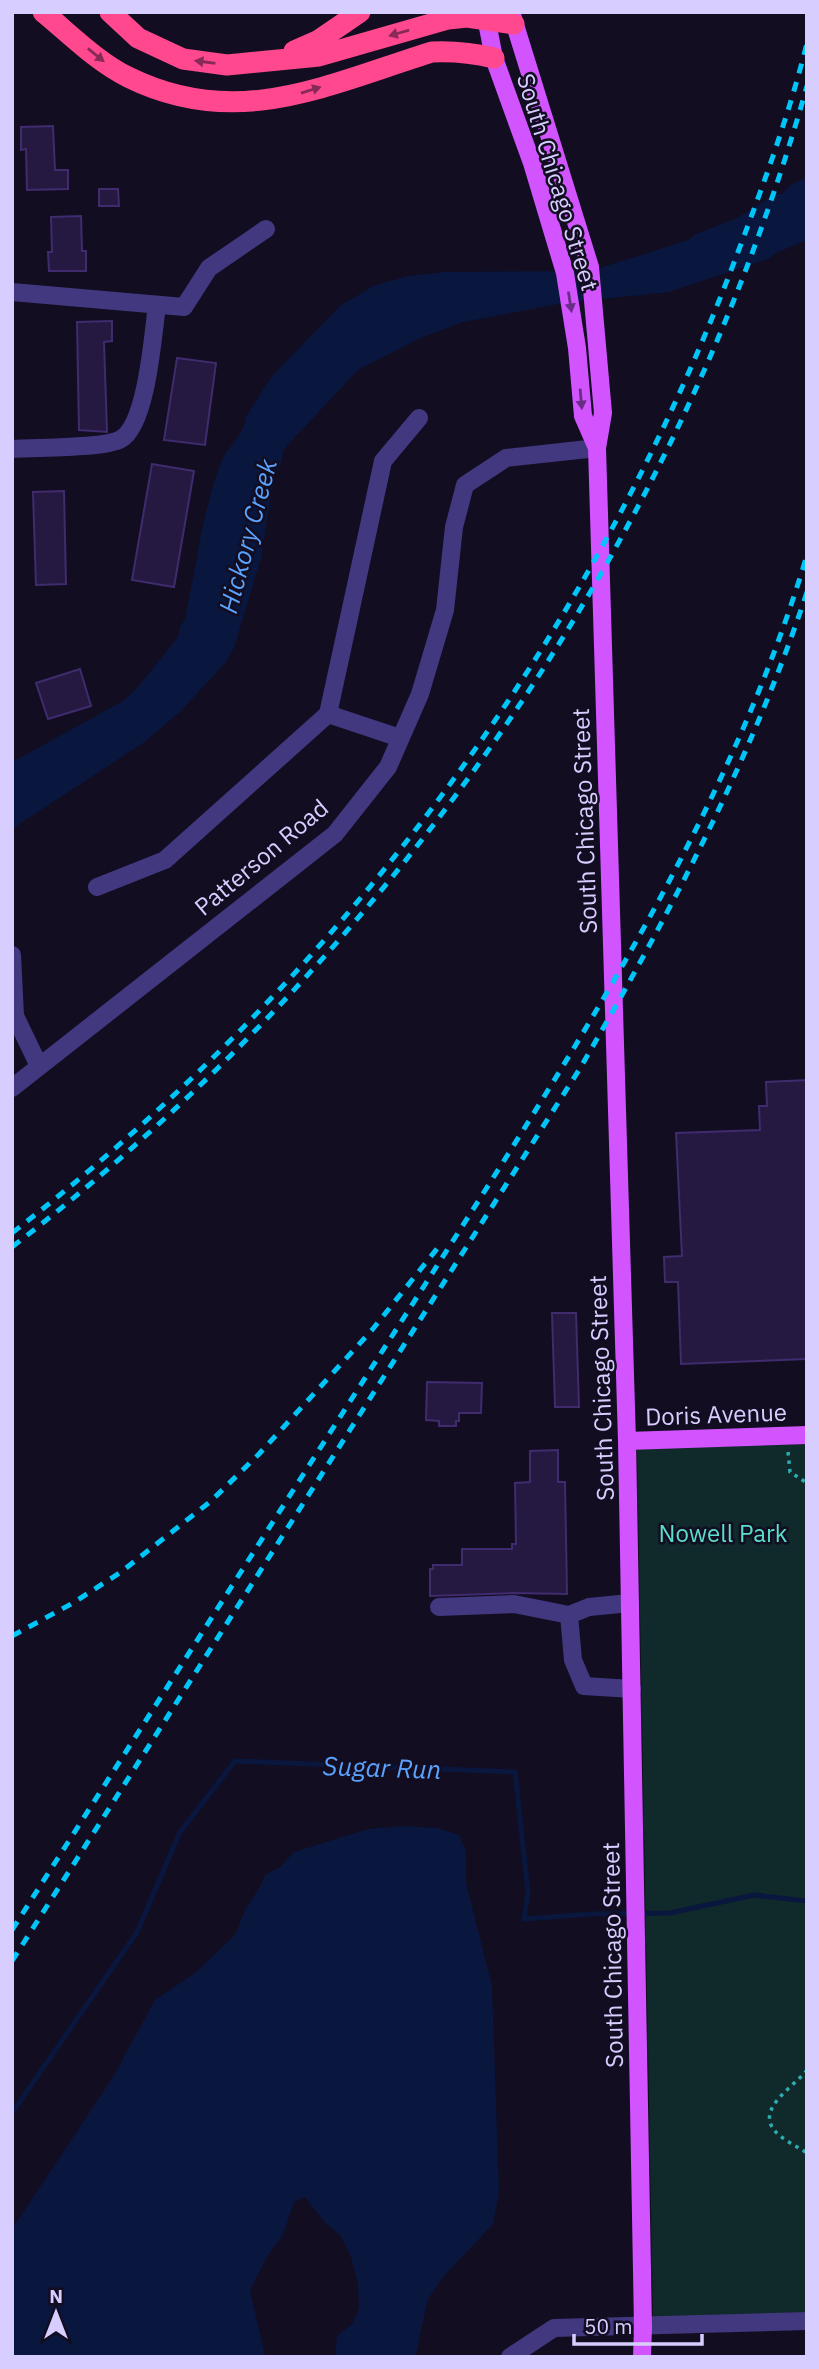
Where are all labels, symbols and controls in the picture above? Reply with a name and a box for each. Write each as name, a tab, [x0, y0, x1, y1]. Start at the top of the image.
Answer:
one-way arrow	[388, 28, 410, 39]
one-way arrow	[86, 48, 104, 63]
one-way arrow	[194, 56, 216, 67]
street label: South Chicago Street	[510, 69, 606, 295]
one-way arrow	[301, 84, 322, 94]
one-way arrow	[564, 291, 575, 313]
one-way arrow	[576, 388, 587, 410]
water label: Hickory Creek	[210, 455, 284, 617]
street label: South Chicago Street	[564, 708, 604, 934]
street label: Patterson Road	[187, 792, 335, 922]
street label: South Chicago Street	[581, 1275, 621, 1501]
street label: Doris Avenue	[645, 1396, 787, 1432]
park label: Nowell Park	[659, 1517, 788, 1549]
water label: Sugar Run	[322, 1748, 442, 1786]
street label: South Chicago Street	[594, 1842, 630, 2068]
north arrow	[21, 2278, 91, 2348]
text: N	[49, 2284, 63, 2308]
scale bar	[574, 2302, 702, 2346]
text: 50 m	[584, 2312, 633, 2340]

